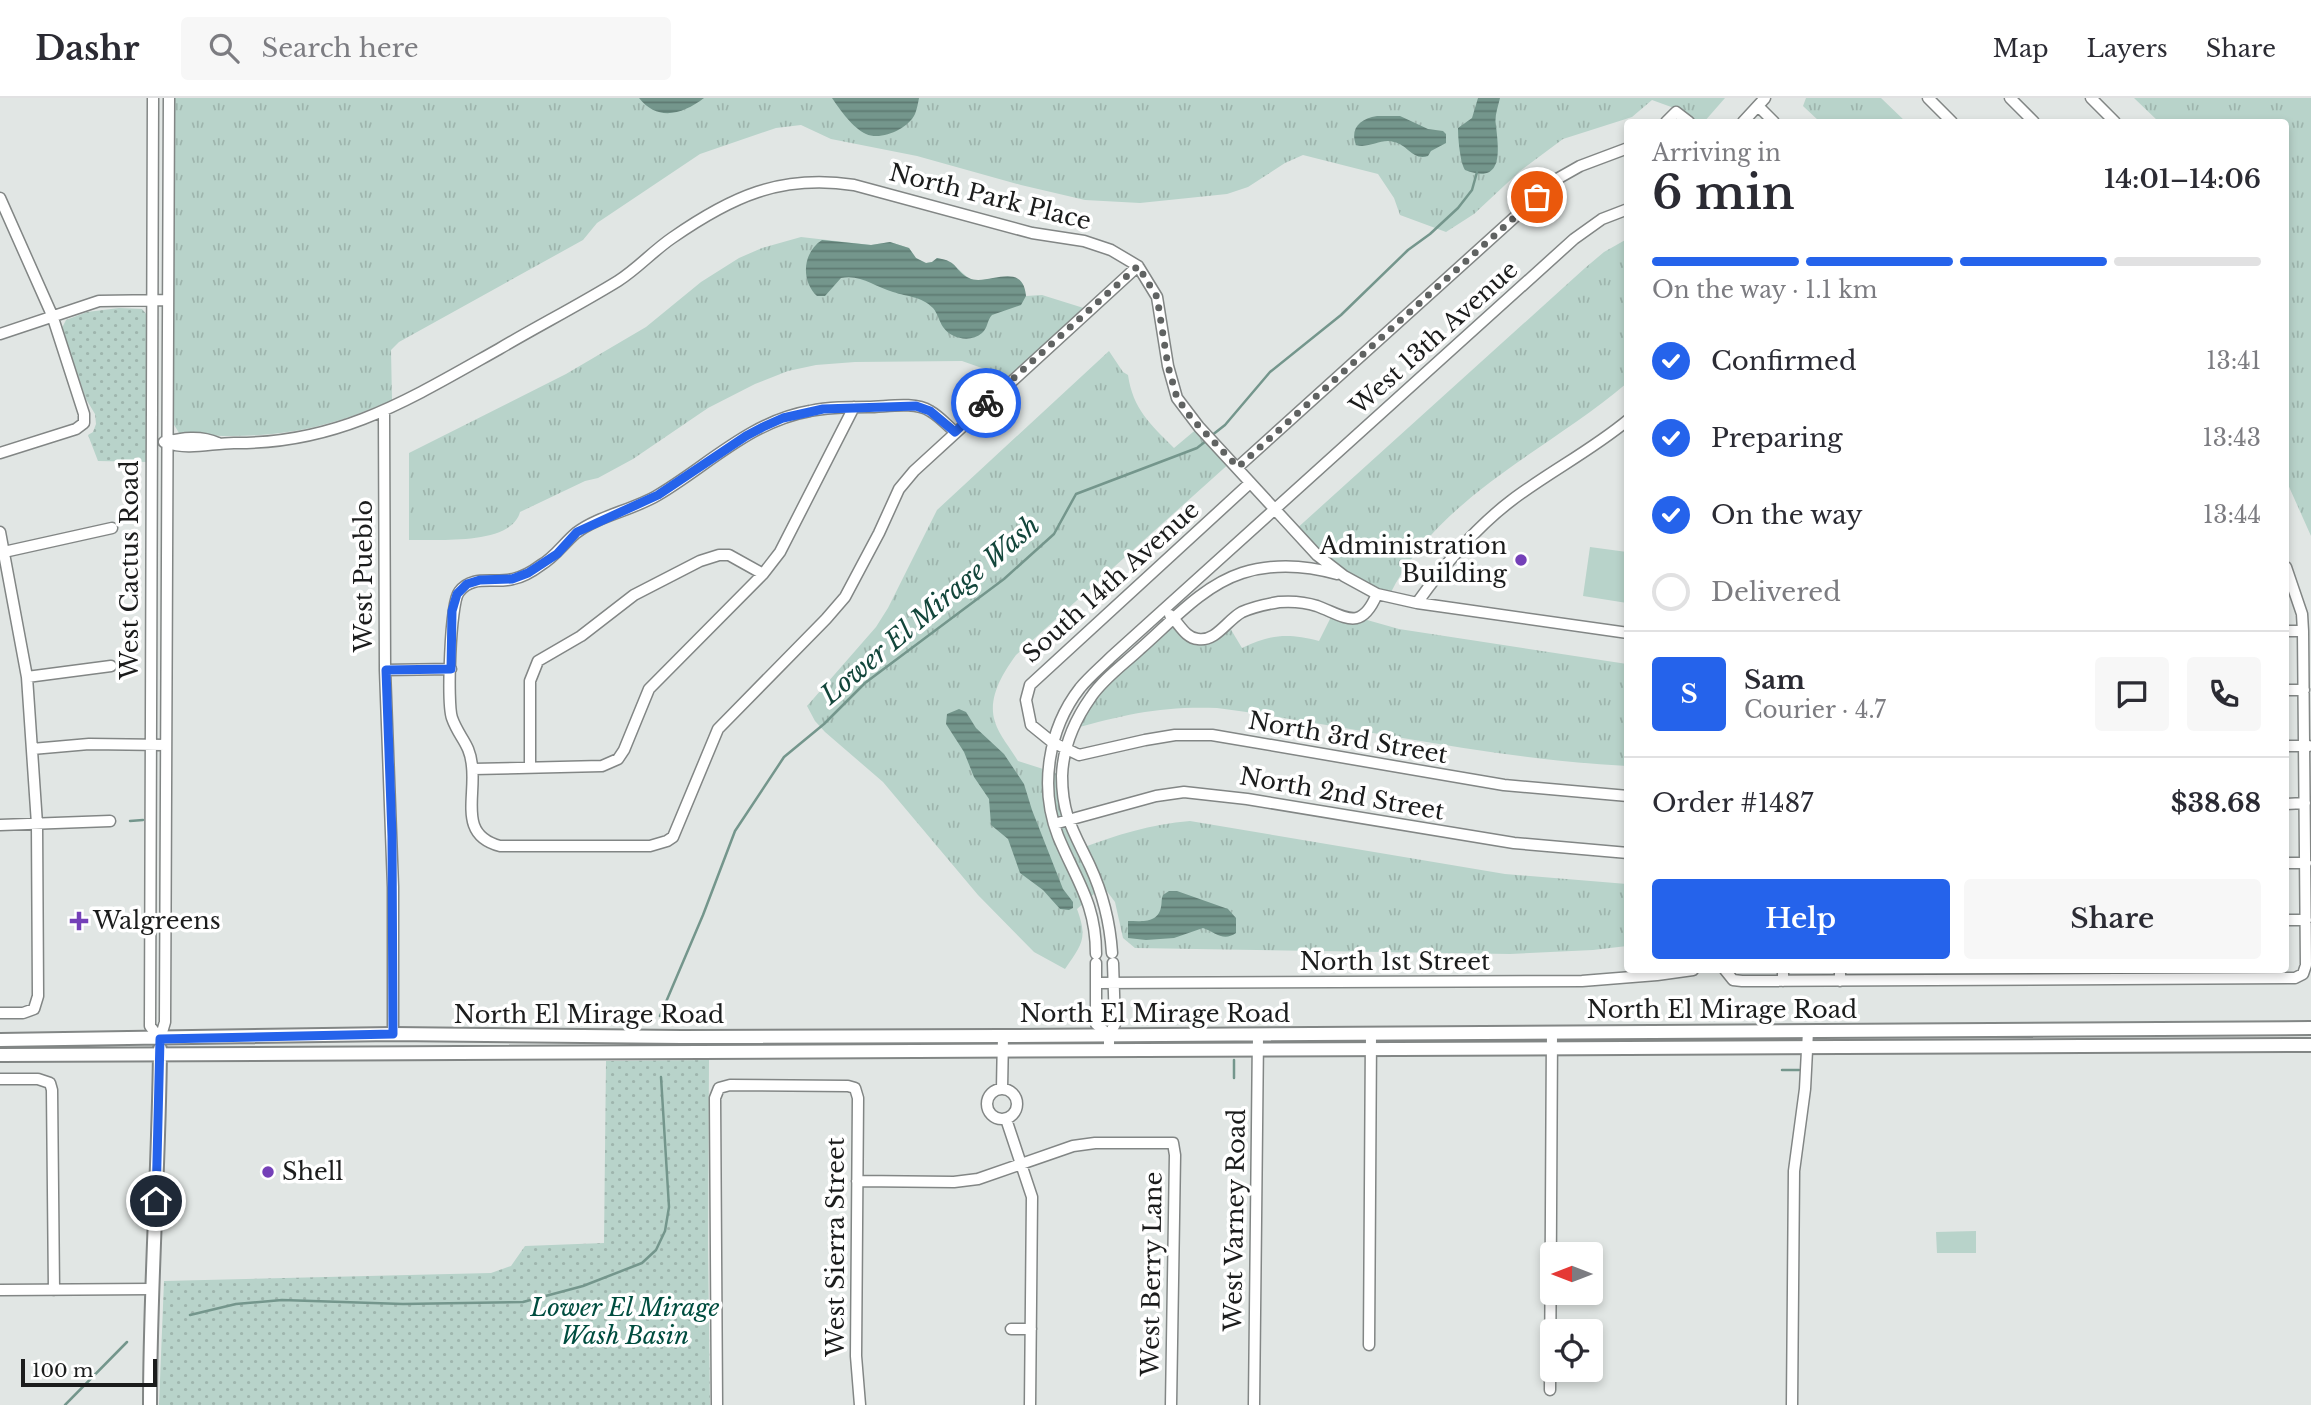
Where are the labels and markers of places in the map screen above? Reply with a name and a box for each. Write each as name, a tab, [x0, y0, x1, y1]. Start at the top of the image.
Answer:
pin	[1507, 167, 1567, 227]
place label: Administration Building	[1319, 531, 1508, 588]
marker: Administration Building	[1513, 552, 1529, 568]
place label: Walgreens	[92, 906, 221, 935]
marker: Walgreens	[71, 913, 87, 929]
place label: Shell	[282, 1157, 344, 1186]
marker: Shell	[260, 1164, 276, 1180]
pin	[126, 1171, 186, 1231]

